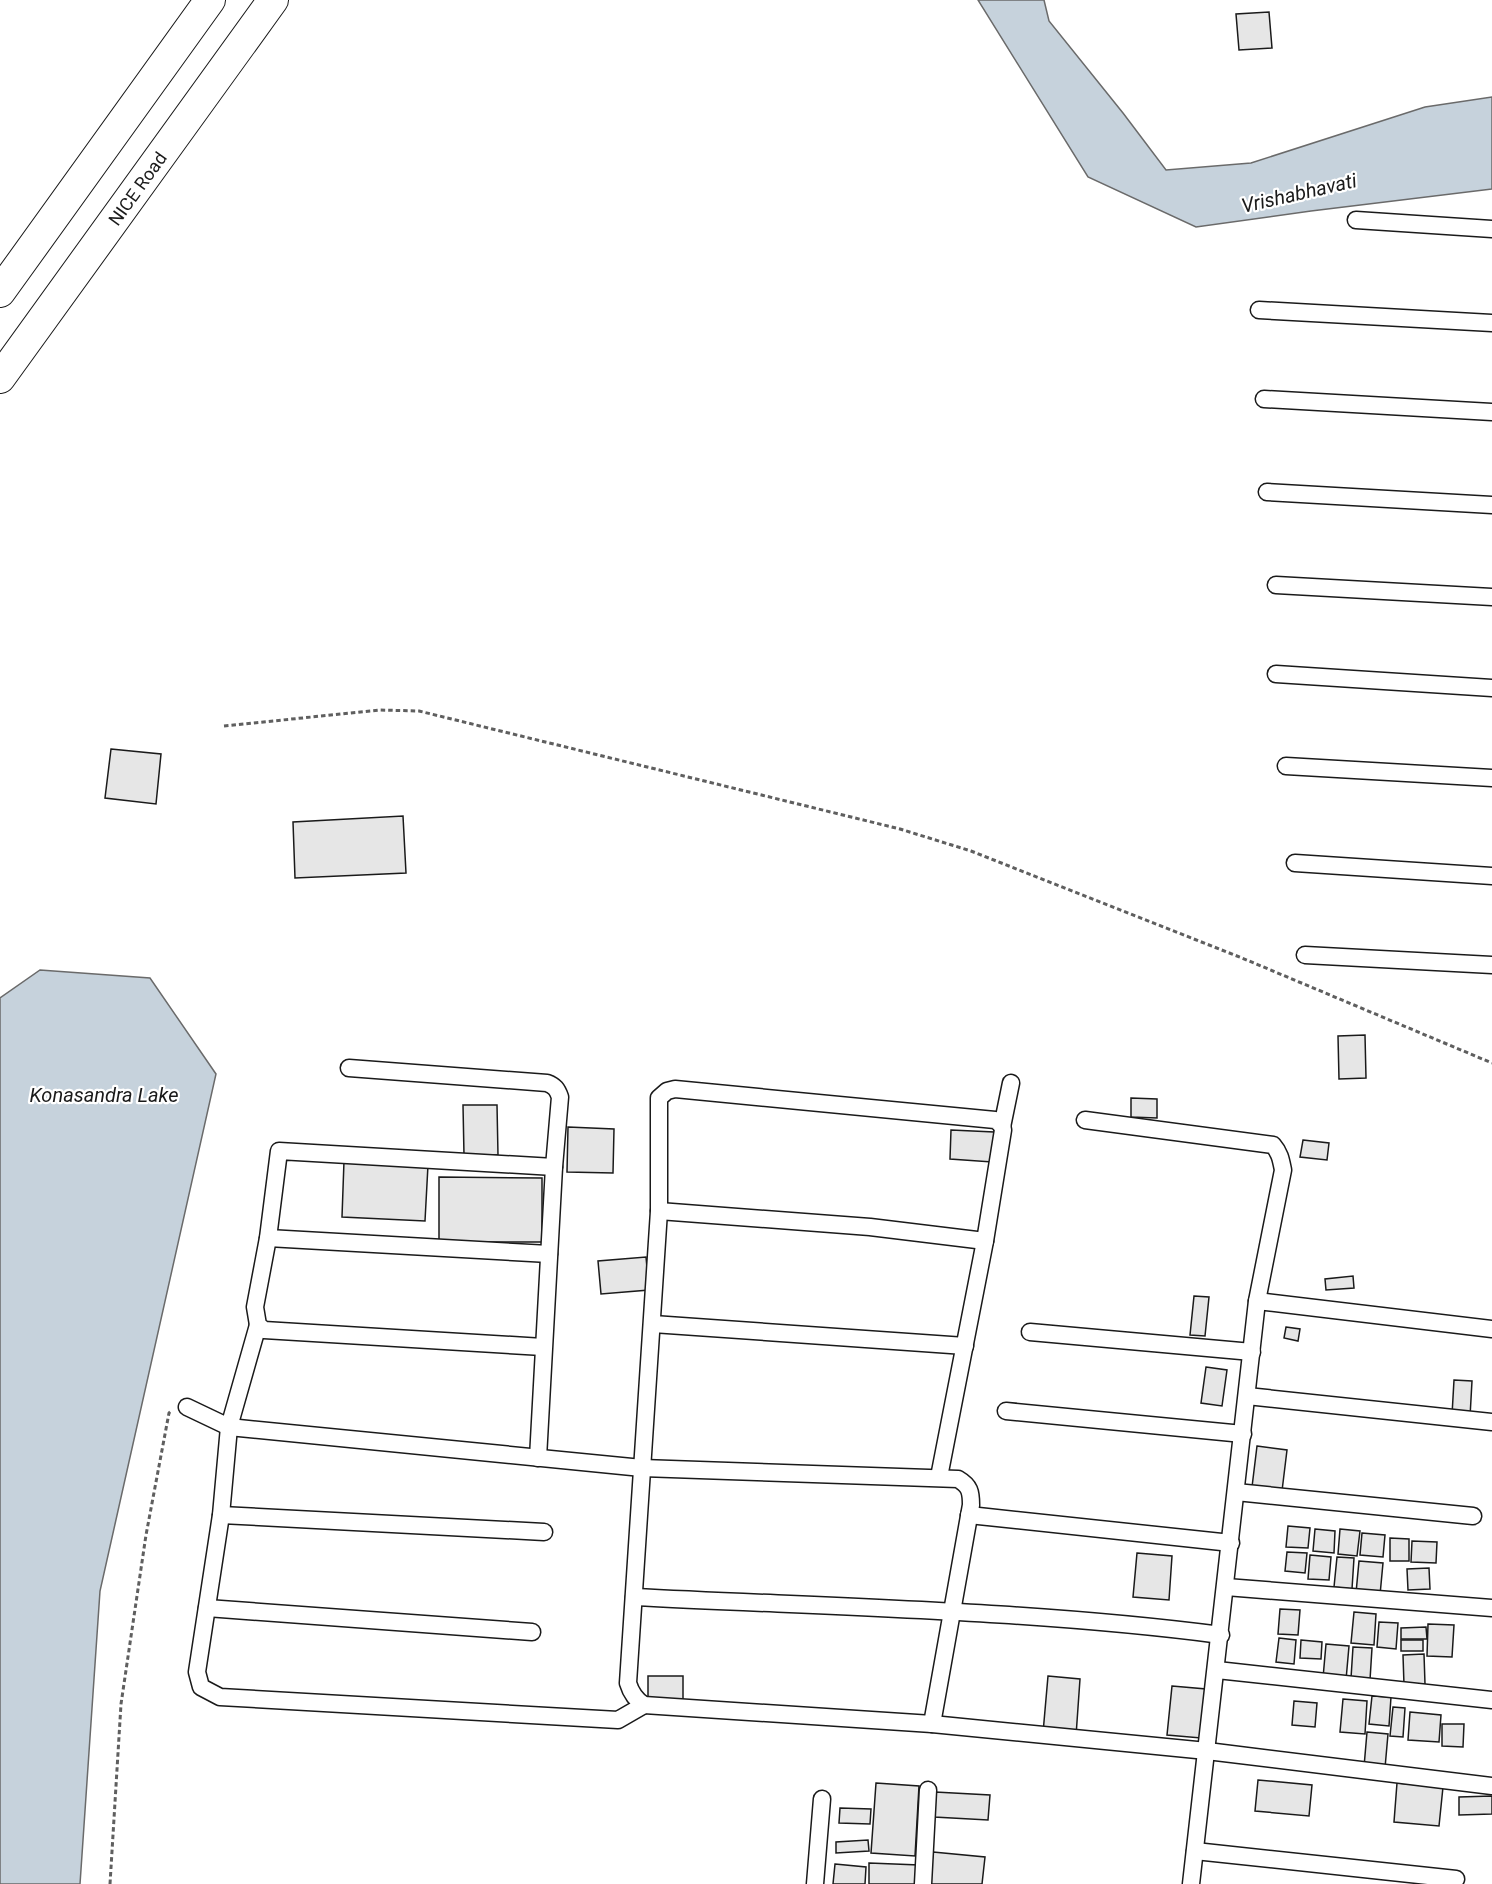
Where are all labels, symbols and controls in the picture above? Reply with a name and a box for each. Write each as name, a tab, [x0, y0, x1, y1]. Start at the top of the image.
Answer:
street label: NICE Road	[103, 148, 171, 229]
water label: Vrishabhavati	[1239, 168, 1359, 218]
water label: Konasandra Lake	[29, 1083, 179, 1107]

